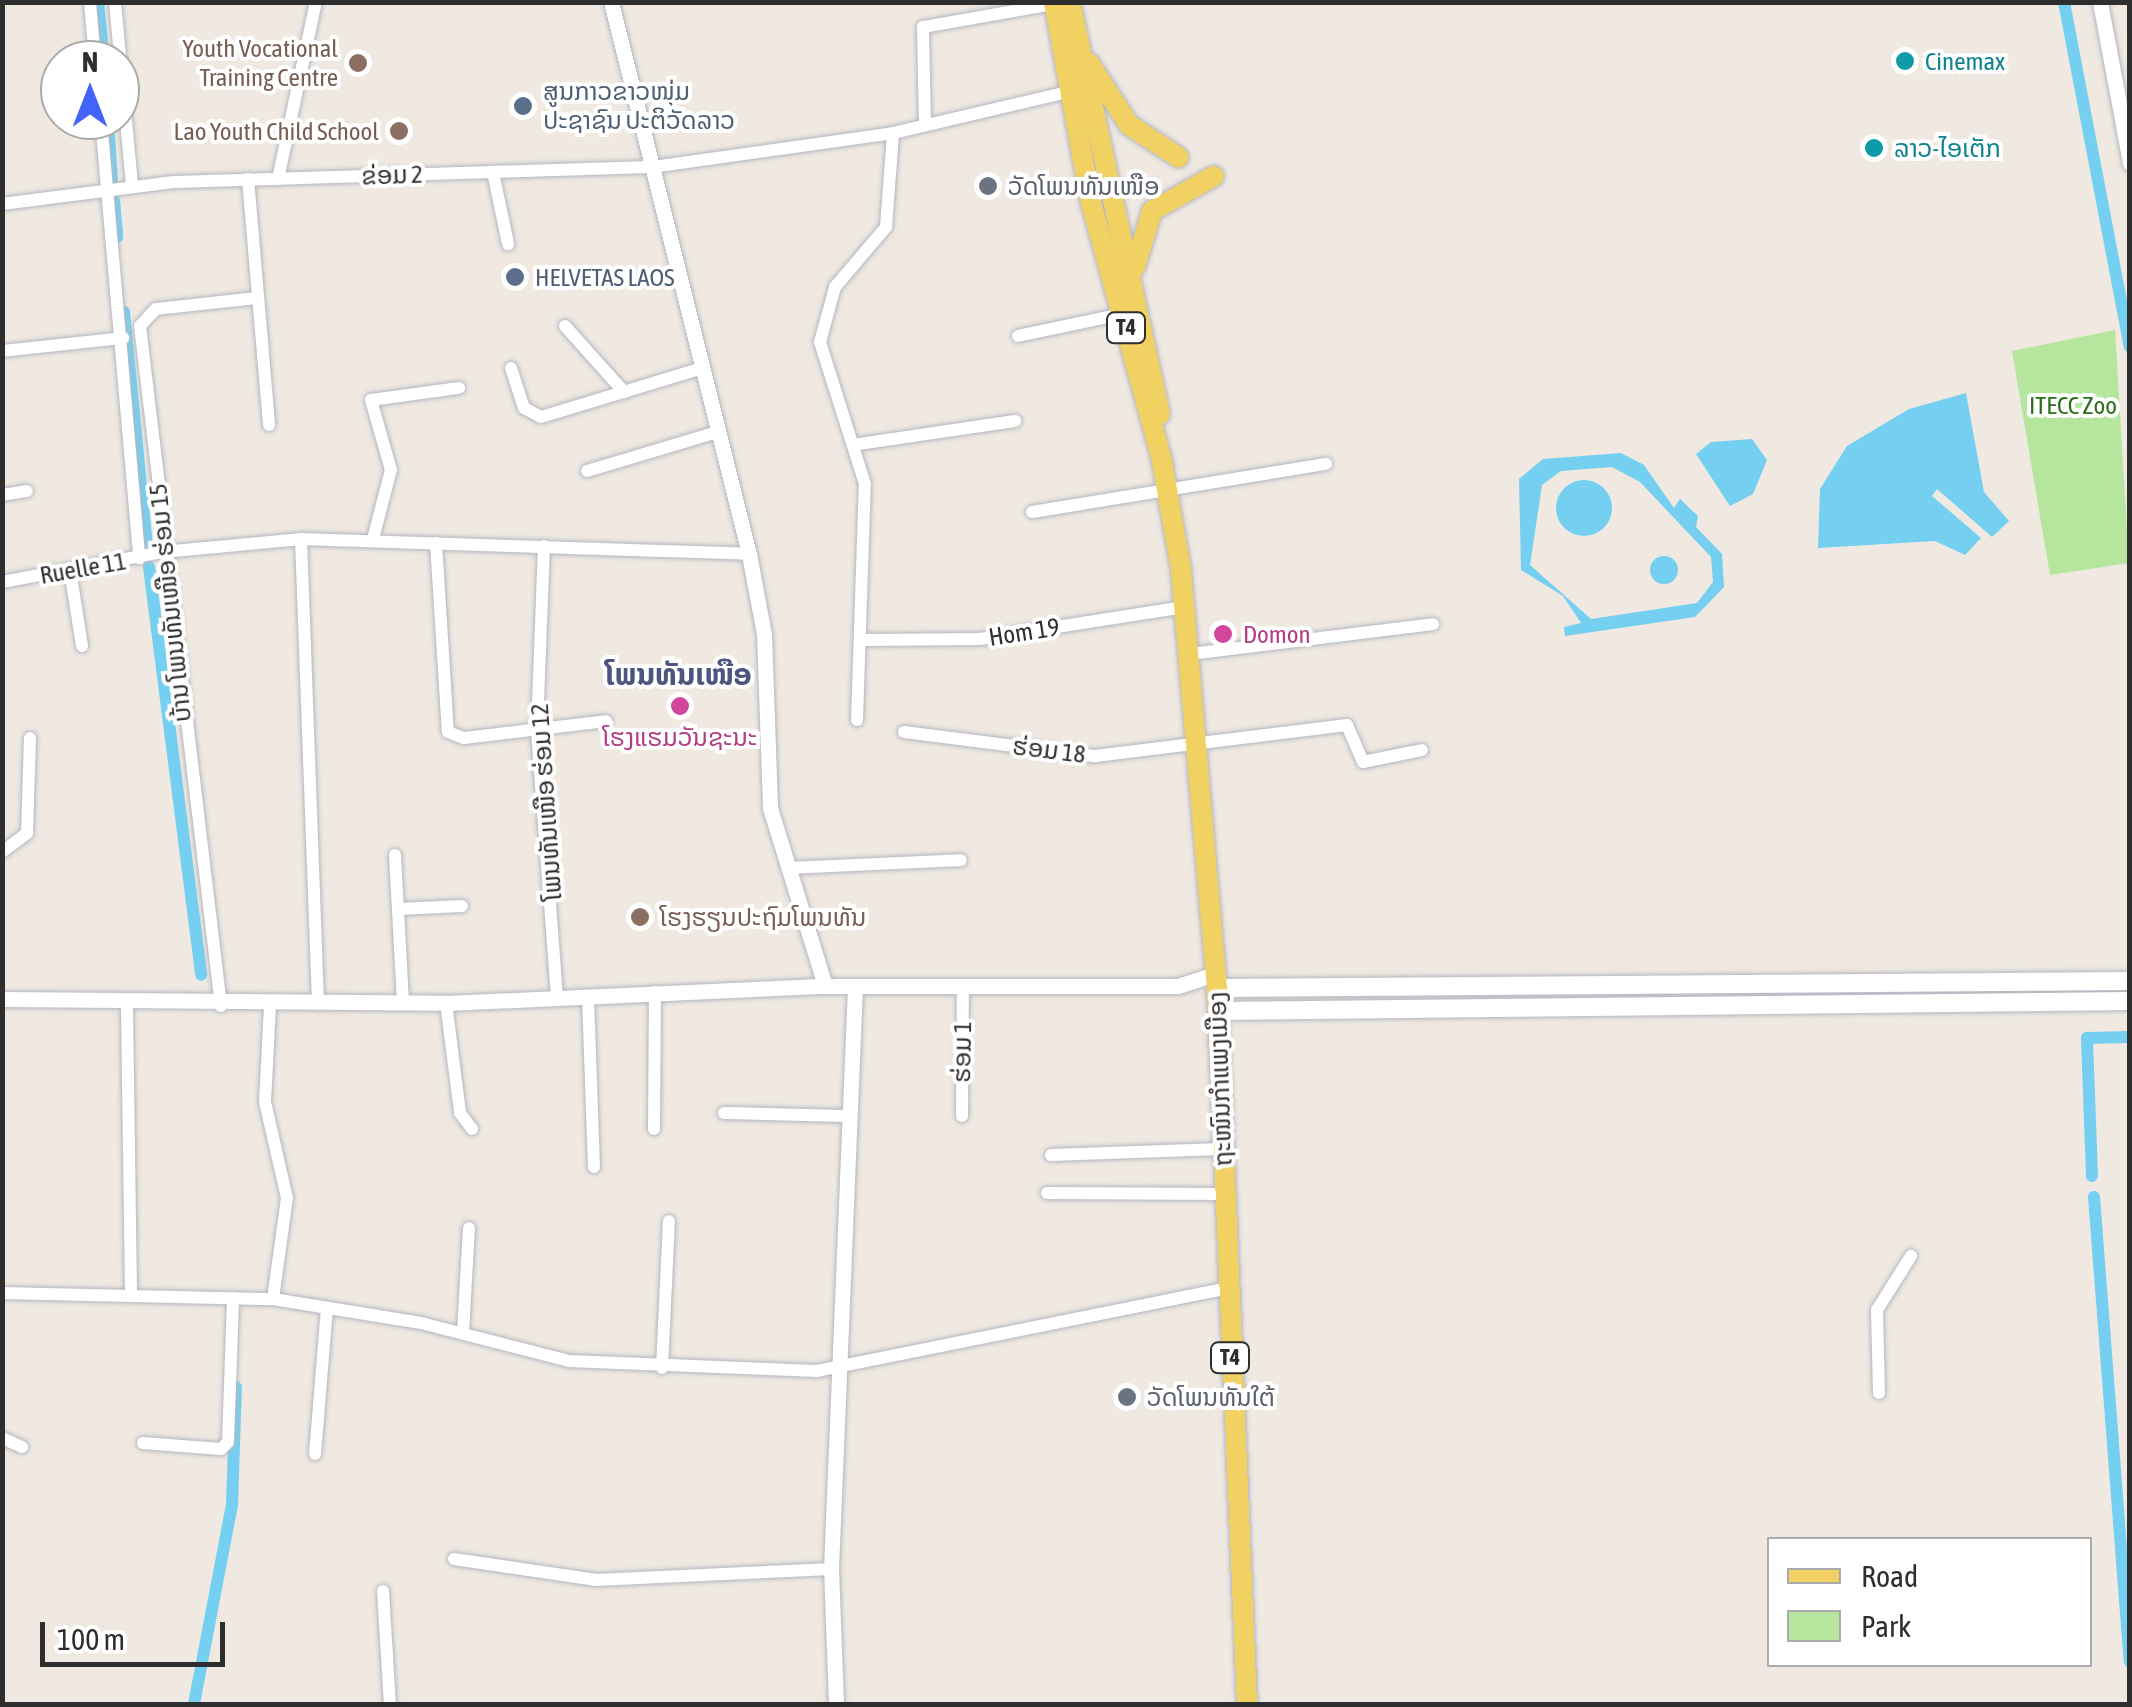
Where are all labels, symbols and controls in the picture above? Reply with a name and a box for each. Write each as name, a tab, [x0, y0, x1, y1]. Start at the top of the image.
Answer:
place label: Youth Vocational Training Centre	[183, 34, 338, 93]
north arrow	[40, 40, 140, 140]
text: N	[82, 46, 98, 78]
place label: Cinemax	[1925, 46, 2005, 76]
marker: Cinemax	[1894, 50, 1916, 72]
marker: Youth Vocational Training Centre	[347, 52, 369, 74]
place label: ສູນກາວຂາວໜຸ່ມ ປະຊາຊົນ ປະຕິວັດລາວ	[543, 77, 735, 136]
marker: ສູນກາວຂາວໜຸ່ມ ປະຊາຊົນ ປະຕິວັດລາວ	[512, 95, 534, 117]
place label: Lao Youth Child School	[174, 116, 379, 146]
marker: Lao Youth Child School	[388, 120, 410, 142]
place label: ລາວ-ໄອເຕັກ	[1894, 133, 2001, 163]
marker: ລາວ-ໄອເຕັກ	[1863, 137, 1885, 159]
street label: ຂ່ອມ 2	[361, 159, 423, 191]
place label: ວັດໂພນທັນເໜືອ	[1008, 171, 1159, 201]
marker: ວັດໂພນທັນເໜືອ	[977, 175, 999, 197]
place label: HELVETAS LAOS	[535, 262, 675, 292]
marker: HELVETAS LAOS	[504, 266, 526, 288]
road number: T4	[1106, 311, 1146, 345]
park label: ITECC Zoo	[2029, 390, 2117, 420]
street label: ບ້ານ ໂພນທັນເໜືອ ຮ່ອມ 15	[143, 482, 197, 724]
street label: Ruelle 11	[37, 546, 129, 590]
street label: Hom 19	[986, 612, 1062, 652]
place label: Domon	[1243, 619, 1311, 649]
marker: Domon	[1212, 623, 1234, 645]
district label: ໂພນທັນເໜືອ	[604, 656, 752, 692]
marker: ໂຮງແຮມວັນຊະນະ	[669, 695, 691, 717]
street label: ໂພນທັນເໜືອ ຮ່ອມ 12	[524, 702, 568, 902]
place label: ໂຮງແຮມວັນຊະນະ	[603, 722, 757, 752]
street label: ຮ່ອມ 18	[1011, 731, 1087, 769]
place label: ໂຮງຮຽນປະຖົມໂພນທັນ	[660, 902, 866, 932]
marker: ໂຮງຮຽນປະຖົມໂພນທັນ	[629, 906, 651, 928]
street label: ຖະໜົນກຳແພງເມືອງ	[1202, 991, 1238, 1167]
street label: ຮ່ອມ 1	[946, 1021, 978, 1083]
road number: T4	[1210, 1341, 1250, 1375]
place label: ວັດໂພນທັນໃຕ້	[1147, 1382, 1275, 1412]
marker: ວັດໂພນທັນໃຕ້	[1116, 1386, 1138, 1408]
legend	[1767, 1537, 2092, 1667]
text: Road	[1861, 1559, 1918, 1593]
scale bar	[45, 1602, 230, 1664]
text: Park	[1861, 1609, 1911, 1643]
text: 100 m	[57, 1622, 125, 1656]

